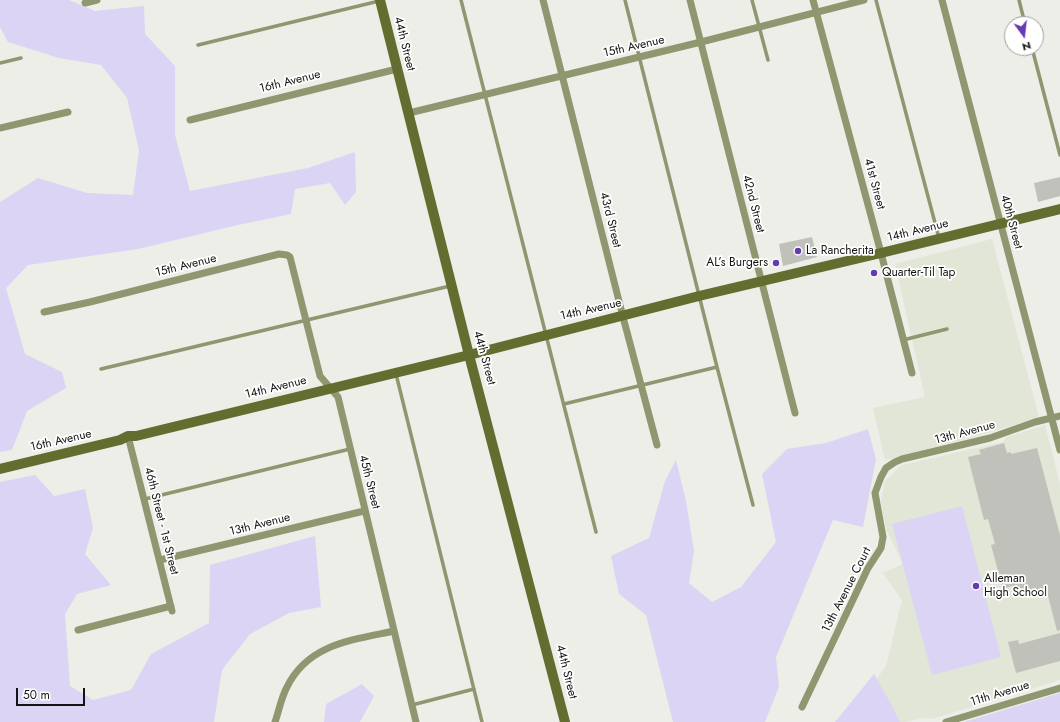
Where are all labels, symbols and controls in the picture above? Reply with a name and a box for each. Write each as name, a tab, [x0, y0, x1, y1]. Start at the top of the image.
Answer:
street label: 44th Street	[390, 15, 418, 73]
north arrow	[1004, 16, 1044, 56]
street label: 15th Avenue	[602, 33, 666, 61]
text: N	[1021, 38, 1033, 55]
street label: 16th Avenue	[258, 67, 322, 97]
street label: 41st Street	[860, 157, 888, 211]
street label: 42nd Street	[739, 174, 767, 234]
street label: 43rd Street	[596, 191, 624, 249]
street label: 40th Street	[997, 193, 1025, 251]
street label: 14th Avenue	[886, 216, 950, 246]
place label: La Rancherita	[806, 244, 874, 258]
marker: La Rancherita	[793, 246, 803, 256]
street label: 15th Avenue	[154, 251, 218, 281]
place label: AL’s Burgers	[706, 256, 768, 270]
marker: AL’s Burgers	[771, 258, 781, 268]
place label: Quarter-Til Tap	[882, 266, 955, 280]
marker: Quarter-Til Tap	[869, 268, 879, 278]
street label: 14th Avenue	[559, 296, 623, 324]
street label: 44th Street	[470, 329, 498, 387]
street label: 14th Avenue	[244, 373, 308, 403]
street label: 13th Avenue	[933, 418, 997, 448]
street label: 16th Avenue	[29, 427, 93, 455]
street label: 45th Street	[355, 453, 383, 511]
street label: 46th Street - 1st Street	[141, 466, 181, 576]
street label: 13th Avenue	[228, 511, 292, 539]
street label: 13th Avenue Court	[819, 545, 875, 635]
place label: Alleman High School	[984, 572, 1047, 600]
marker: Alleman High School	[971, 581, 981, 591]
street label: 44th Street	[552, 643, 580, 701]
street label: 11th Avenue	[969, 678, 1031, 710]
scale bar	[18, 680, 87, 706]
text: 50 m	[23, 686, 50, 704]

